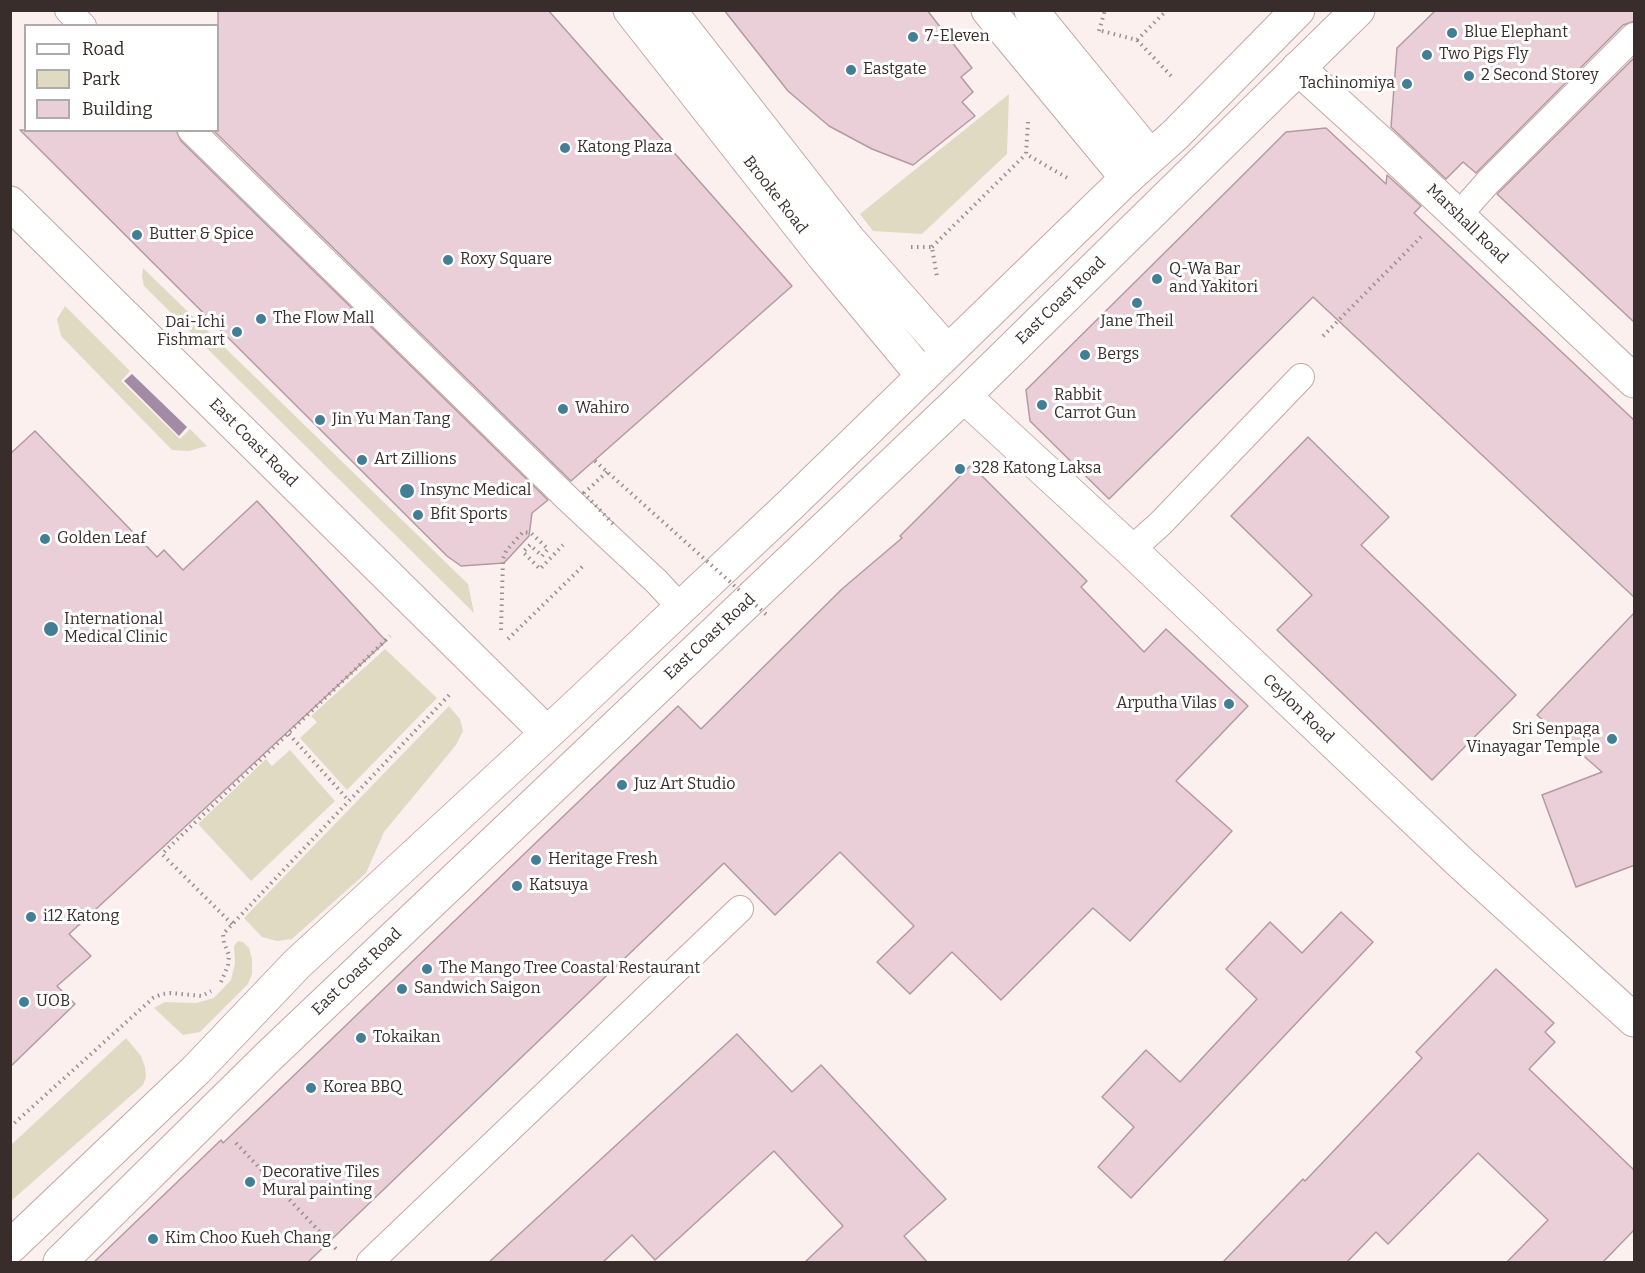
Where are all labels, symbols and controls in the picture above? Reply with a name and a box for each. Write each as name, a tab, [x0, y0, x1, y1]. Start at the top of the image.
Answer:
place label: Blue Elephant	[1464, 23, 1568, 43]
legend	[24, 24, 219, 132]
marker: Blue Elephant	[1445, 26, 1459, 40]
place label: 7-Eleven	[925, 27, 990, 47]
marker: 7-Eleven	[906, 30, 920, 44]
text: Road	[82, 38, 124, 60]
place label: Two Pigs Fly	[1439, 45, 1528, 65]
marker: Two Pigs Fly	[1420, 48, 1434, 62]
place label: Eastgate	[863, 60, 926, 80]
marker: Eastgate	[844, 63, 858, 77]
place label: 2 Second Storey	[1481, 66, 1599, 86]
text: Park	[82, 68, 120, 90]
marker: 2 Second Storey	[1462, 69, 1476, 83]
place label: Tachinomiya	[1299, 74, 1395, 94]
marker: Tachinomiya	[1400, 77, 1414, 91]
text: Building	[82, 98, 153, 120]
place label: Katong Plaza	[577, 138, 672, 158]
marker: Katong Plaza	[558, 141, 572, 155]
street label: Brooke Road	[739, 152, 811, 238]
street label: Marshall Road	[1422, 180, 1512, 268]
place label: Butter & Spice	[149, 225, 254, 245]
marker: Butter & Spice	[130, 228, 144, 242]
place label: Roxy Square	[460, 250, 552, 270]
marker: Roxy Square	[441, 253, 455, 267]
street label: East Coast Road	[1012, 253, 1110, 349]
place label: Q-Wa Bar and Yakitori	[1169, 260, 1258, 298]
marker: Q-Wa Bar and Yakitori	[1150, 272, 1164, 286]
marker: Jane Theil	[1130, 296, 1144, 310]
place label: The Flow Mall	[273, 309, 374, 329]
marker: The Flow Mall	[254, 312, 268, 326]
place label: Jane Theil	[1100, 312, 1174, 332]
place label: Dai-Ichi Fishmart	[157, 313, 225, 351]
marker: Dai-Ichi Fishmart	[230, 325, 244, 339]
place label: Bergs	[1097, 345, 1139, 365]
marker: Bergs	[1078, 348, 1092, 362]
place label: Rabbit Carrot Gun	[1054, 386, 1136, 424]
street label: East Coast Road	[205, 395, 301, 491]
marker: Rabbit Carrot Gun	[1035, 398, 1049, 412]
place label: Wahiro	[575, 399, 629, 419]
marker: Wahiro	[556, 402, 570, 416]
place label: Jin Yu Man Tang	[332, 410, 450, 430]
marker: Jin Yu Man Tang	[313, 413, 327, 427]
place label: Art Zillions	[374, 450, 457, 470]
marker: Art Zillions	[355, 453, 369, 467]
place label: 328 Katong Laksa	[972, 459, 1101, 479]
marker: 328 Katong Laksa	[953, 462, 967, 476]
place label: Insync Medical	[420, 481, 531, 501]
marker: Insync Medical	[398, 482, 416, 500]
place label: Bfit Sports	[430, 505, 508, 525]
marker: Bfit Sports	[411, 508, 425, 522]
place label: Golden Leaf	[57, 529, 146, 549]
marker: Golden Leaf	[38, 532, 52, 546]
street label: East Coast Road	[661, 590, 759, 684]
place label: International Medical Clinic	[64, 610, 168, 648]
marker: International Medical Clinic	[42, 620, 60, 638]
street label: Ceylon Road	[1258, 670, 1338, 748]
place label: Arputha Vilas	[1116, 694, 1217, 714]
marker: Arputha Vilas	[1222, 697, 1236, 711]
place label: Sri Senpaga Vinayagar Temple	[1466, 720, 1600, 758]
marker: Sri Senpaga Vinayagar Temple	[1605, 732, 1619, 746]
place label: Juz Art Studio	[634, 775, 735, 795]
marker: Juz Art Studio	[615, 778, 629, 792]
place label: Heritage Fresh	[548, 850, 658, 870]
marker: Heritage Fresh	[529, 853, 543, 867]
place label: Katsuya	[529, 876, 588, 896]
marker: Katsuya	[510, 879, 524, 893]
place label: i12 Katong	[43, 907, 119, 927]
marker: i12 Katong	[24, 910, 38, 924]
street label: East Coast Road	[308, 924, 406, 1020]
place label: The Mango Tree Coastal Restaurant	[439, 959, 700, 979]
marker: The Mango Tree Coastal Restaurant	[420, 962, 434, 976]
place label: Sandwich Saigon	[414, 979, 541, 999]
marker: Sandwich Saigon	[395, 982, 409, 996]
place label: UOB	[36, 992, 70, 1012]
marker: UOB	[17, 995, 31, 1009]
place label: Tokaikan	[373, 1028, 440, 1048]
marker: Tokaikan	[354, 1031, 368, 1045]
place label: Korea BBQ	[323, 1078, 402, 1098]
marker: Korea BBQ	[304, 1081, 318, 1095]
place label: Decorative Tiles Mural painting	[262, 1163, 380, 1201]
marker: Decorative Tiles Mural painting	[243, 1175, 257, 1189]
place label: Kim Choo Kueh Chang	[165, 1229, 331, 1249]
marker: Kim Choo Kueh Chang	[146, 1232, 160, 1246]

